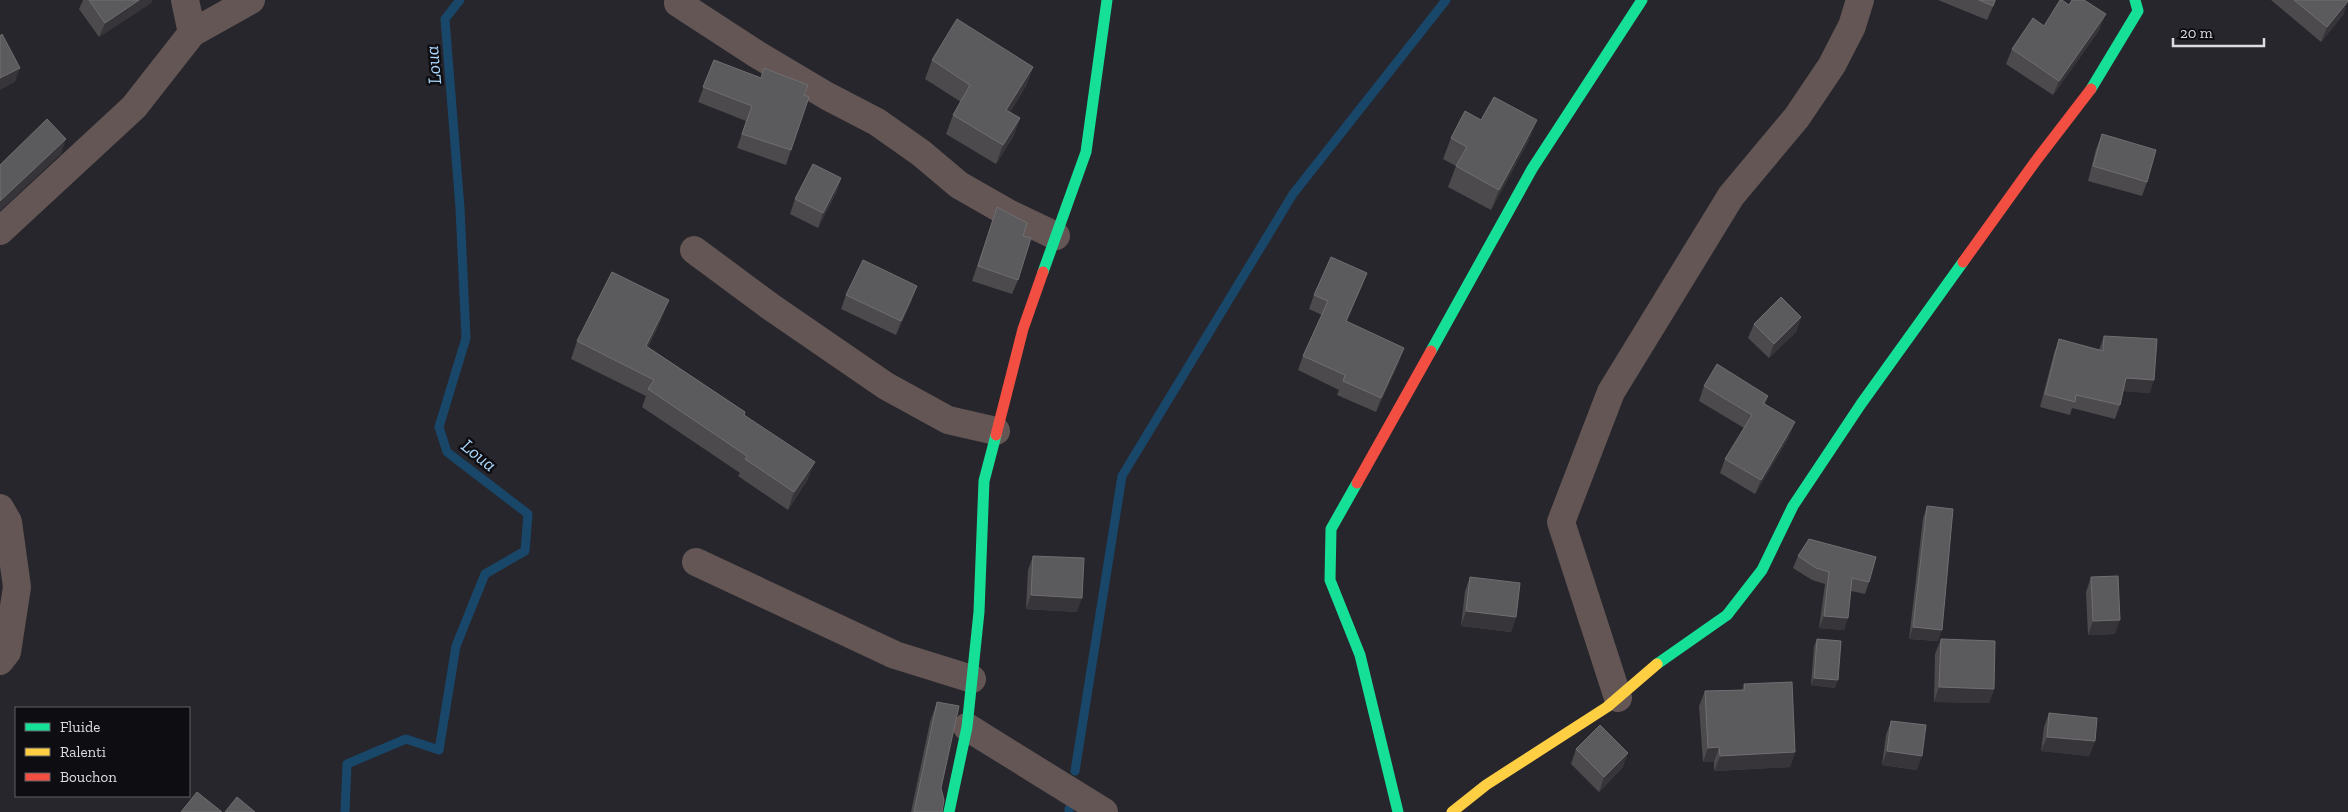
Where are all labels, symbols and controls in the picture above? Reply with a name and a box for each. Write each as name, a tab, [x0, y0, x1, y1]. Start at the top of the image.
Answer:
scale bar	[2173, 15, 2264, 47]
text: 20 m	[2180, 24, 2213, 42]
water label: Loua	[420, 45, 446, 85]
water label: Loua	[457, 434, 501, 476]
legend	[15, 707, 190, 797]
text: Fluide	[60, 718, 100, 736]
text: Ralenti	[60, 743, 106, 761]
text: Bouchon	[60, 768, 117, 786]

